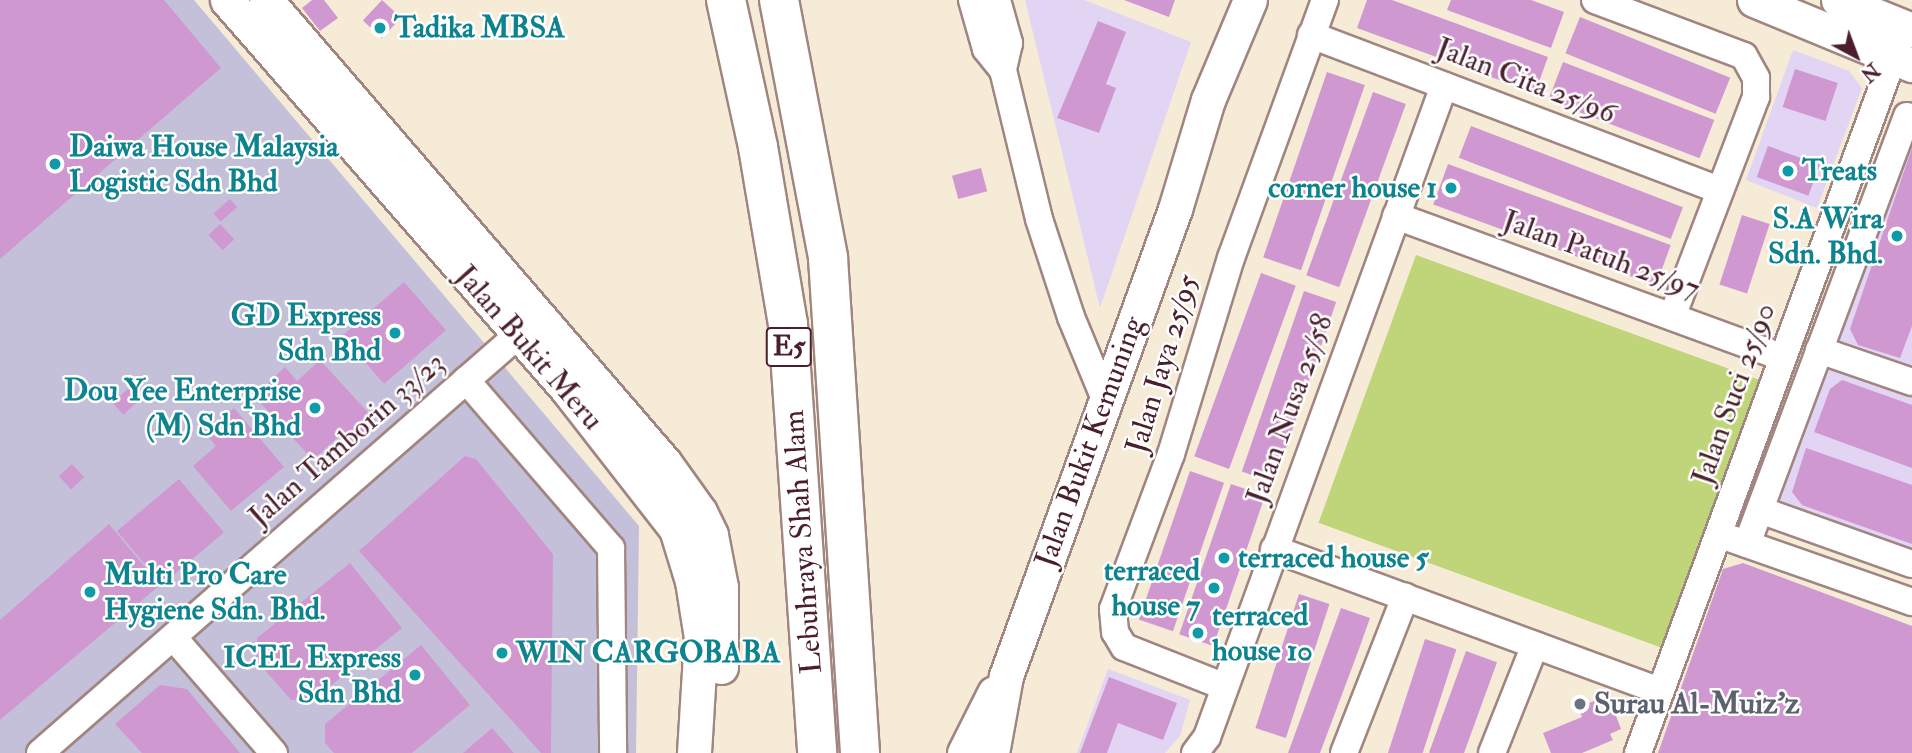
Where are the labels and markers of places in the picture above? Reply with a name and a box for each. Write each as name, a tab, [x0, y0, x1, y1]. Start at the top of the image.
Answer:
place label: Tadika MBSA	[394, 10, 565, 46]
marker: Tadika MBSA	[372, 20, 388, 36]
place label: Daiwa House Malaysia Logistic Sdn Bhd	[69, 129, 339, 200]
place label: Treats	[1802, 153, 1877, 189]
marker: Daiwa House Malaysia Logistic Sdn Bhd	[47, 156, 63, 172]
marker: Treats	[1780, 163, 1796, 179]
place label: corner house 1	[1268, 170, 1437, 206]
marker: corner house 1	[1443, 180, 1459, 196]
place label: S.A Wira Sdn. Bhd.	[1768, 201, 1883, 272]
marker: S.A Wira Sdn. Bhd.	[1889, 228, 1905, 244]
place label: GD Express Sdn Bhd	[231, 298, 381, 368]
marker: GD Express Sdn Bhd	[387, 325, 403, 341]
place label: Dou Yee Enterprise (M) Sdn Bhd	[64, 373, 301, 444]
marker: Dou Yee Enterprise (M) Sdn Bhd	[307, 400, 323, 416]
place label: terraced house 5	[1238, 540, 1429, 576]
marker: terraced house 5	[1216, 550, 1232, 566]
place label: terraced house 7	[1104, 553, 1200, 624]
place label: Multi Pro Care Hygiene Sdn. Bhd.	[104, 557, 325, 628]
marker: terraced house 7	[1206, 580, 1222, 596]
marker: Multi Pro Care Hygiene Sdn. Bhd.	[82, 584, 98, 600]
place label: terraced house 10	[1212, 598, 1313, 668]
marker: terraced house 10	[1190, 625, 1206, 641]
place label: WIN CARGOBABA	[516, 635, 781, 671]
place label: ICEL Express Sdn Bhd	[223, 640, 401, 710]
marker: WIN CARGOBABA	[494, 645, 510, 661]
marker: ICEL Express Sdn Bhd	[407, 667, 423, 683]
place label: Surau Al-Muiz'z	[1594, 686, 1800, 722]
marker: Surau Al-Muiz'z	[1572, 696, 1588, 712]

